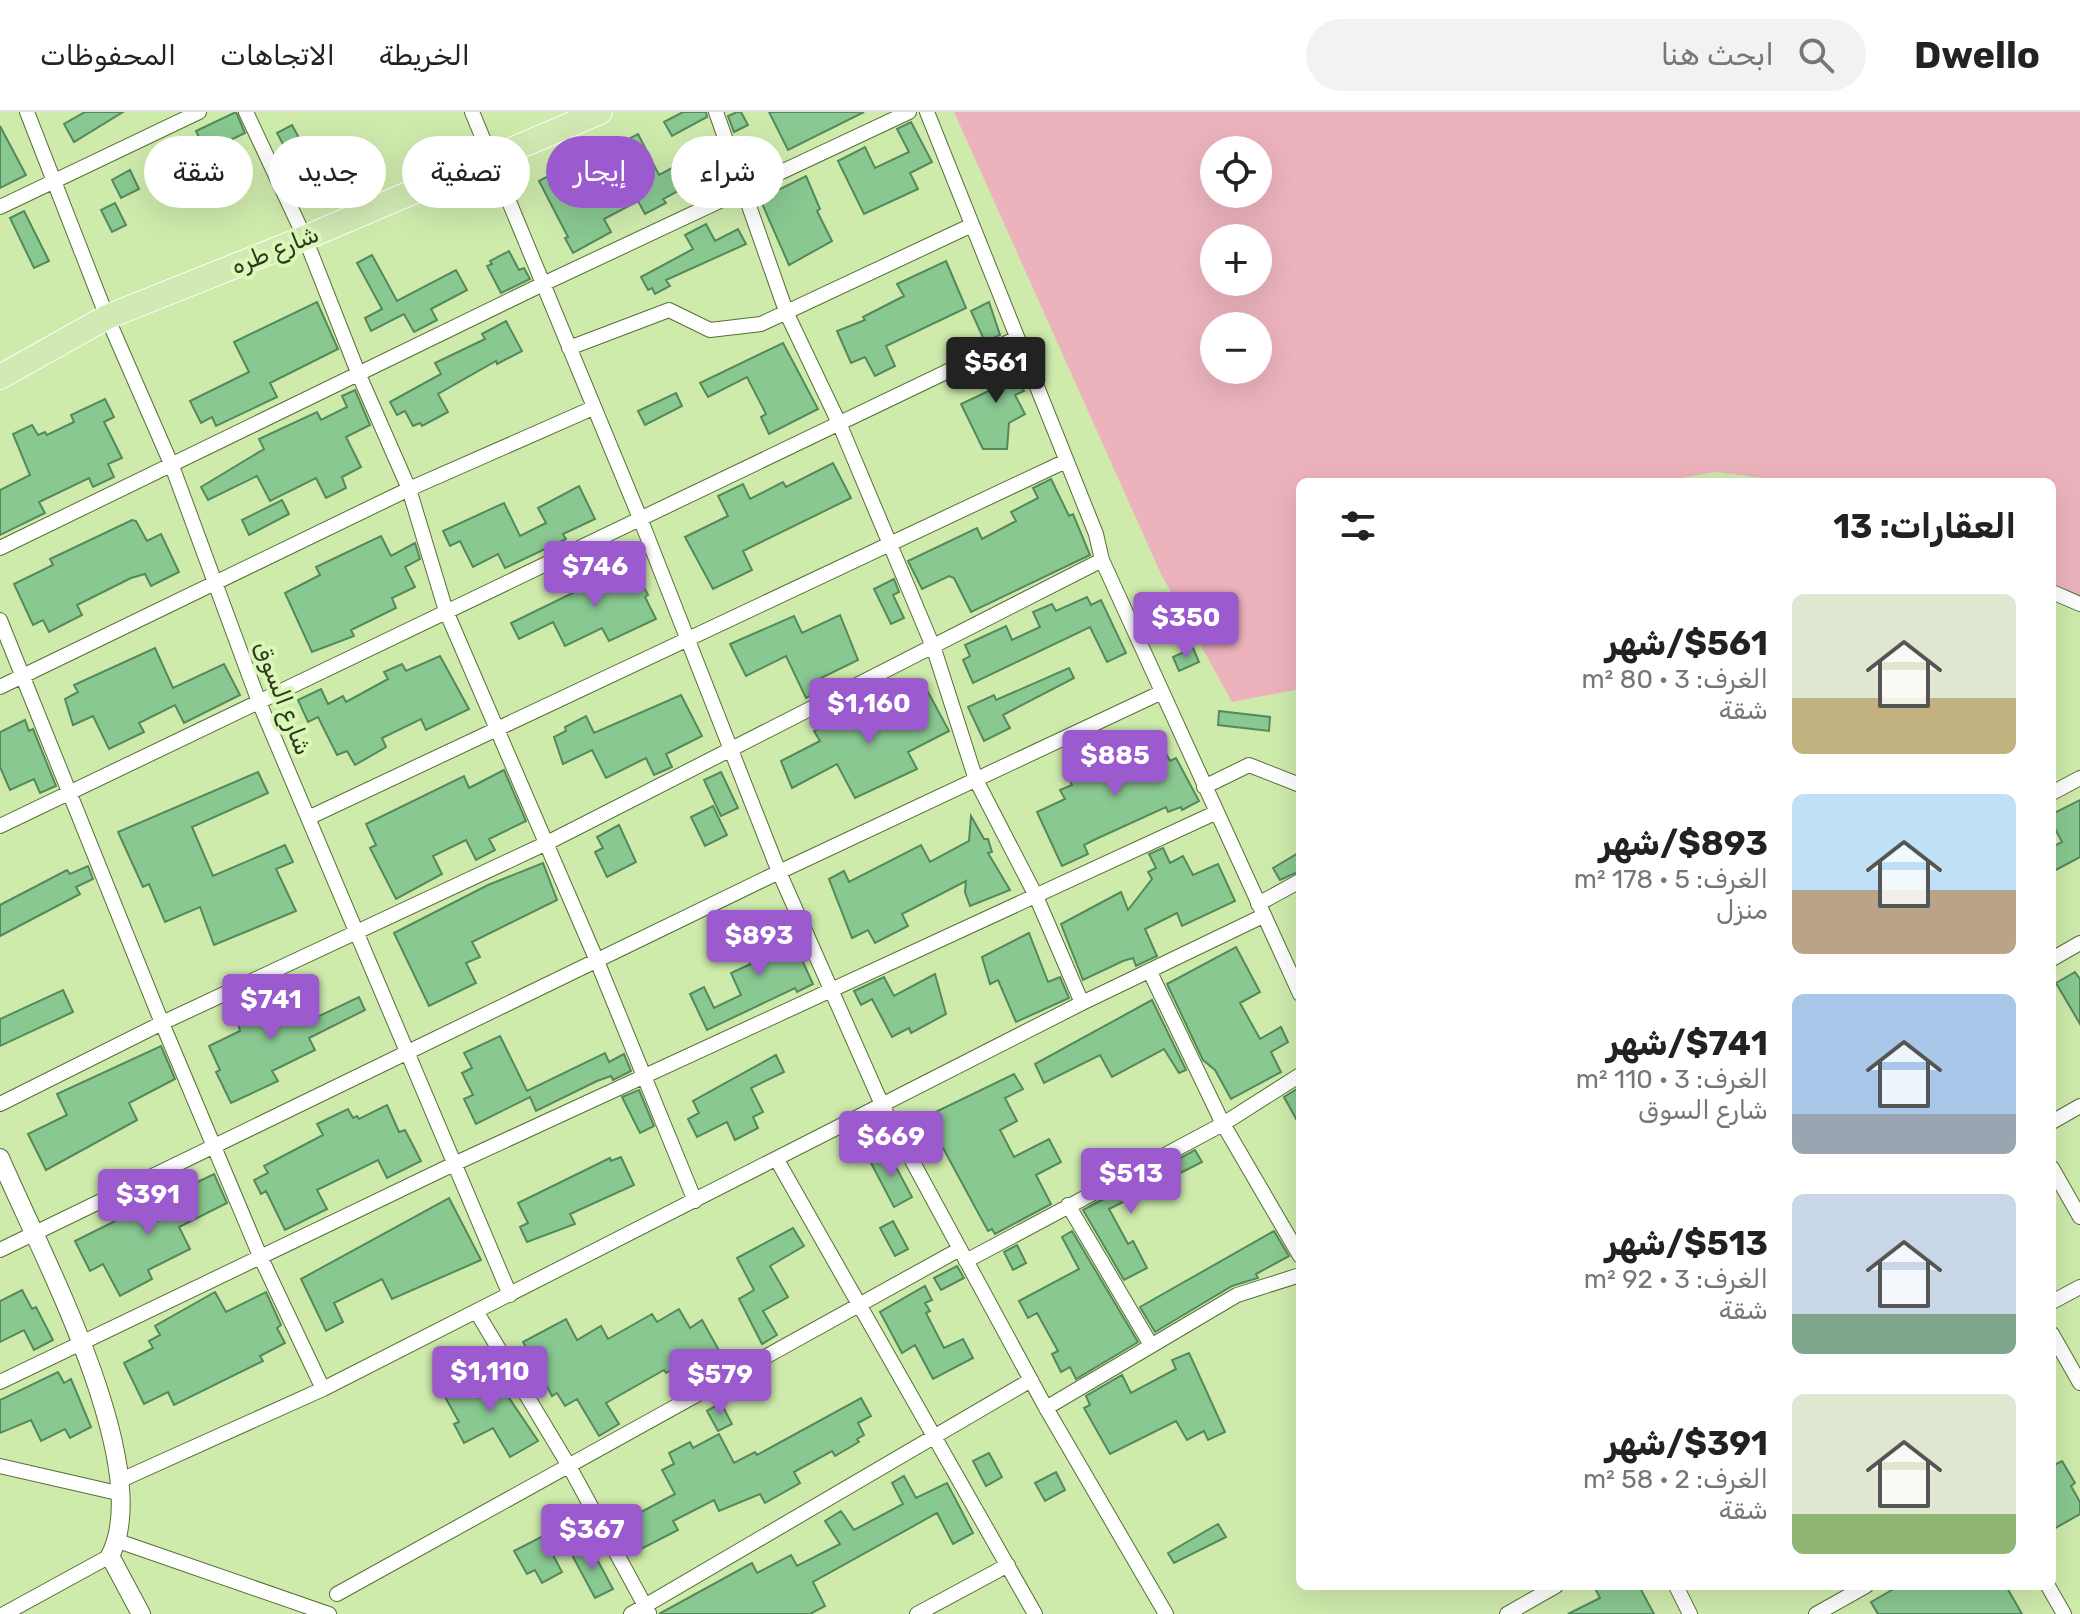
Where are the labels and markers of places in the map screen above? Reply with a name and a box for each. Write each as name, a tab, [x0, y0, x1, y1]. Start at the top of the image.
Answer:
pin: $561	[949, 337, 1043, 405]
pin: $746	[548, 541, 642, 609]
pin: $350	[1139, 592, 1233, 660]
pin: $1,160	[804, 678, 934, 746]
pin: $885	[1068, 730, 1162, 798]
pin: $893	[712, 910, 806, 978]
pin: $741	[224, 974, 318, 1042]
pin: $669	[844, 1111, 938, 1179]
pin: $513	[1084, 1148, 1178, 1216]
pin: $391	[101, 1169, 195, 1237]
pin: $1,110	[425, 1346, 555, 1414]
pin: $579	[673, 1349, 767, 1417]
pin: $367	[545, 1504, 639, 1572]

